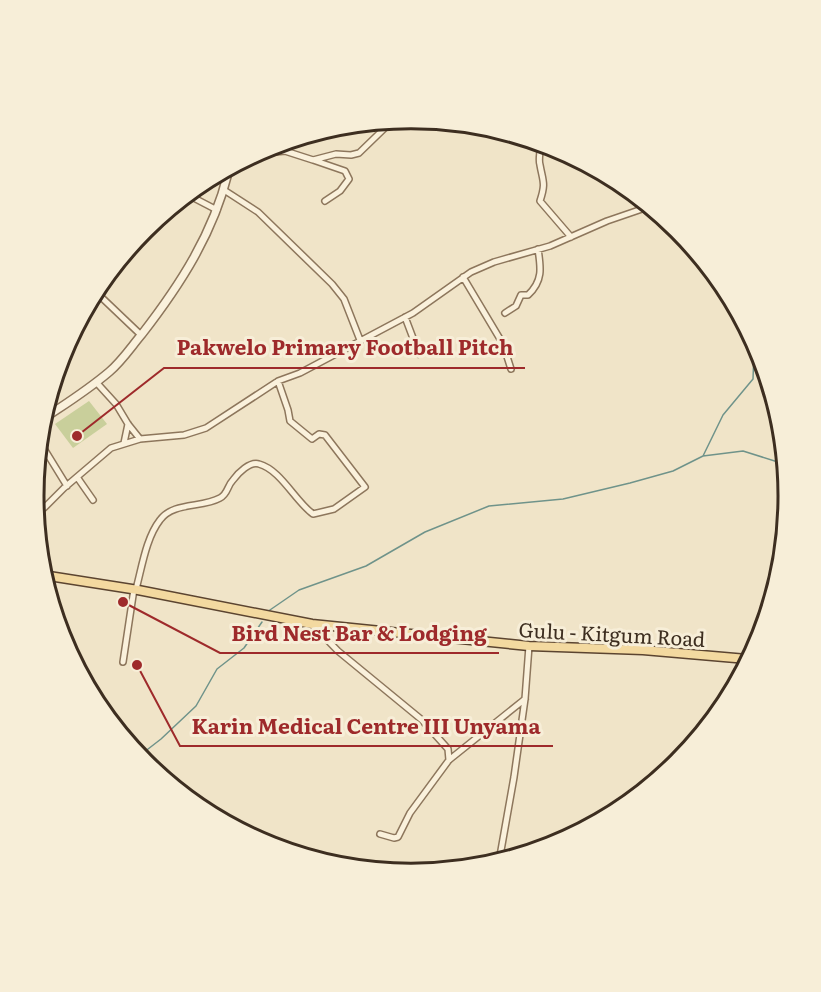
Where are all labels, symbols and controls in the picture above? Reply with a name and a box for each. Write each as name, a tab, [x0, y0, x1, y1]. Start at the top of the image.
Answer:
callout: Pakwelo Primary Football Pitch	[164, 329, 525, 368]
text: Pakwelo Primary Football Pitch	[176, 330, 514, 361]
street label: Gulu - Kitgum Road	[518, 613, 706, 653]
callout: Bird Nest Bar & Lodging	[220, 614, 499, 653]
text: Bird Nest Bar & Lodging	[231, 616, 487, 647]
callout: Karin Medical Centre III Unyama	[180, 707, 553, 746]
text: Karin Medical Centre III Unyama	[191, 709, 541, 740]

